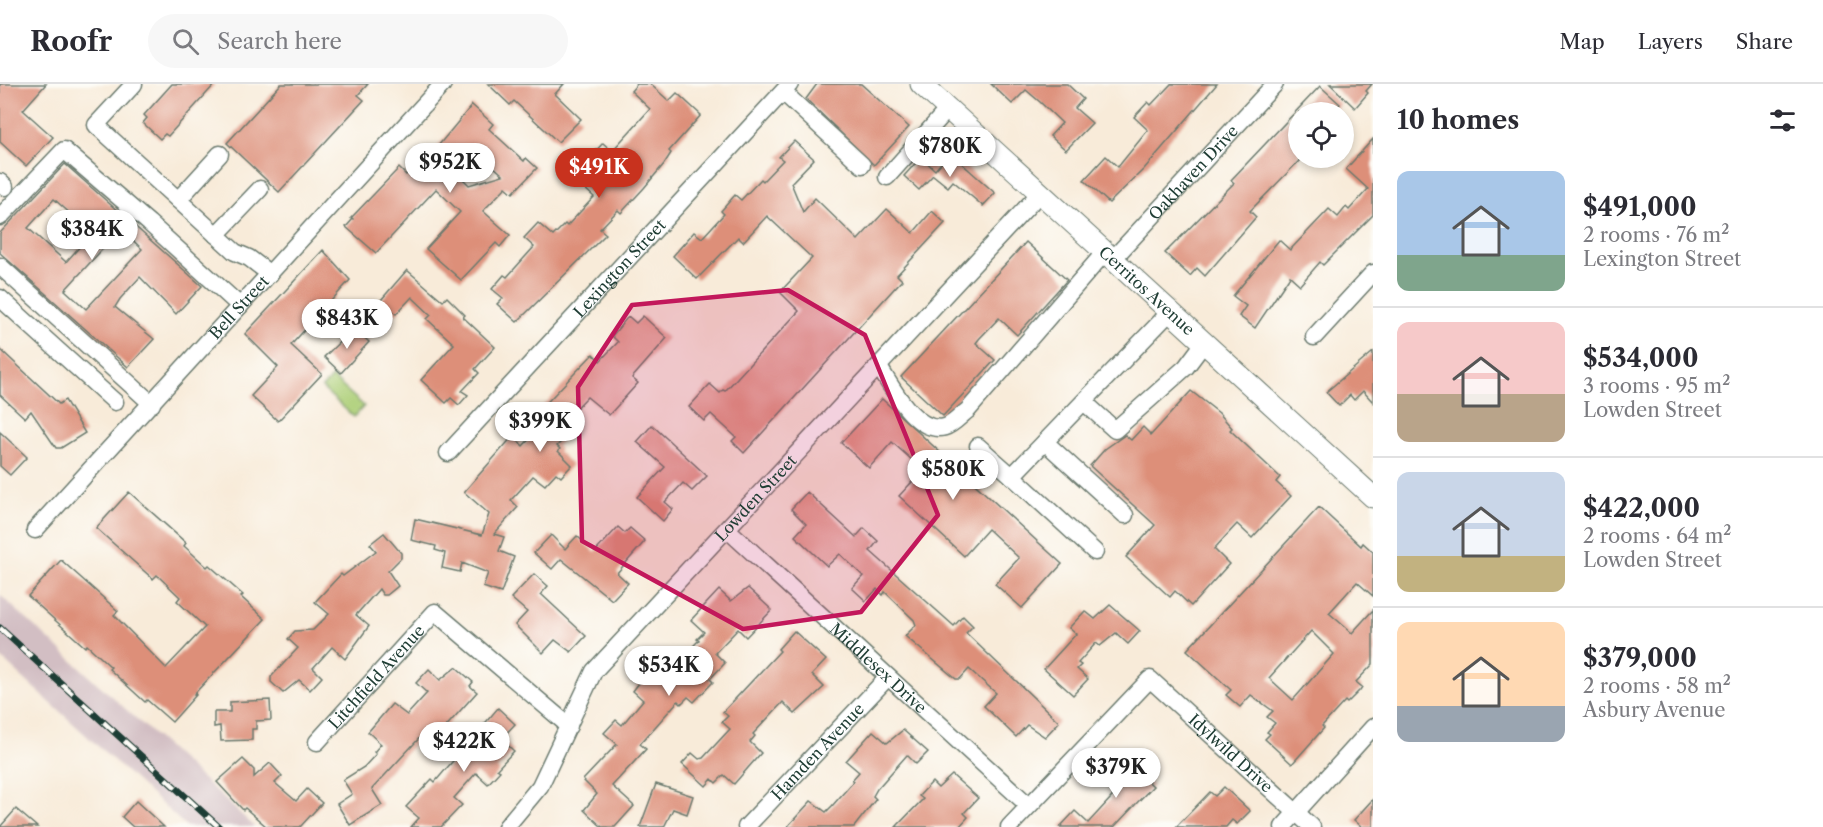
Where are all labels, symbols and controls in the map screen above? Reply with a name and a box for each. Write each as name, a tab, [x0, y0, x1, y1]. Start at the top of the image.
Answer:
search box	[148, 14, 568, 68]
text: Roofr	[30, 24, 112, 58]
icon: search	[169, 25, 202, 58]
text: Search here	[217, 28, 342, 55]
text: Map	[1560, 29, 1605, 54]
text: Layers	[1638, 29, 1703, 54]
text: Share	[1736, 29, 1793, 54]
map controls	[1288, 102, 1354, 168]
button: locate	[1288, 102, 1354, 168]
text: 10 homes	[1397, 104, 1519, 136]
icon: filters	[1766, 104, 1799, 137]
street label: Oakhaven Drive	[1144, 121, 1242, 224]
pin: $780K	[908, 127, 992, 178]
text: $780K	[919, 134, 981, 158]
pin: $952K	[408, 143, 492, 194]
pin: $491K	[557, 148, 641, 199]
text: $952K	[419, 150, 481, 174]
text: $491K	[569, 155, 629, 179]
text: $491,000	[1583, 191, 1697, 223]
icon: home	[1445, 195, 1517, 267]
pin: $384K	[50, 210, 134, 261]
street label: Lexington Street	[569, 215, 670, 321]
text: $384K	[61, 217, 123, 241]
text: 2 rooms · 76 m²	[1583, 223, 1729, 247]
street label: Cerritos Avenue	[1095, 242, 1199, 339]
text: Lexington Street	[1583, 247, 1741, 271]
street label: Bell Street	[205, 271, 273, 343]
pin: $843K	[305, 299, 389, 350]
text: $843K	[316, 306, 378, 330]
text: $534,000	[1583, 342, 1699, 374]
icon: home	[1445, 346, 1517, 418]
text: 3 rooms · 95 m²	[1583, 374, 1730, 398]
text: Lowden Street	[1583, 398, 1722, 422]
pin: $399K	[498, 402, 582, 453]
text: $399K	[509, 409, 571, 433]
street label: Lowden Street	[710, 450, 801, 545]
pin: $580K	[911, 450, 995, 501]
text: $580K	[921, 457, 985, 481]
text: $422,000	[1583, 492, 1700, 524]
icon: home	[1445, 496, 1517, 568]
text: 2 rooms · 64 m²	[1583, 524, 1732, 548]
text: Lowden Street	[1583, 548, 1722, 572]
street label: Middlesex Drive	[826, 618, 931, 717]
street label: Litchfield Avenue	[324, 621, 428, 733]
text: $379,000	[1583, 642, 1697, 674]
pin: $534K	[627, 646, 711, 697]
icon: home	[1445, 646, 1517, 718]
text: $534K	[638, 653, 700, 677]
text: 2 rooms · 58 m²	[1583, 674, 1731, 698]
text: Asbury Avenue	[1583, 698, 1725, 722]
street label: Hamden Avenue	[767, 699, 868, 804]
street label: Idylwild Drive	[1185, 709, 1277, 796]
pin: $422K	[422, 722, 506, 773]
text: $422K	[433, 729, 495, 753]
pin: $379K	[1074, 748, 1158, 799]
text: $379K	[1086, 755, 1146, 779]

